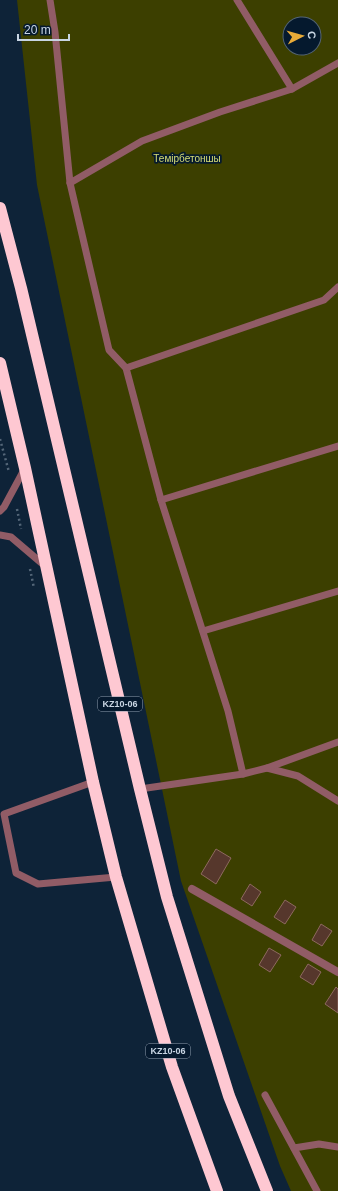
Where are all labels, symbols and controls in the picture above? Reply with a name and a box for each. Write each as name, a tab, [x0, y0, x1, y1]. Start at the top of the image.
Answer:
scale bar	[18, 16, 69, 42]
north arrow	[282, 16, 322, 56]
text: 20 m	[24, 23, 51, 37]
text: С	[306, 30, 318, 40]
park label: Темірбетоншы	[153, 153, 221, 164]
road number: KZ10-06	[98, 697, 142, 711]
road number: KZ10-06	[146, 1044, 190, 1058]

